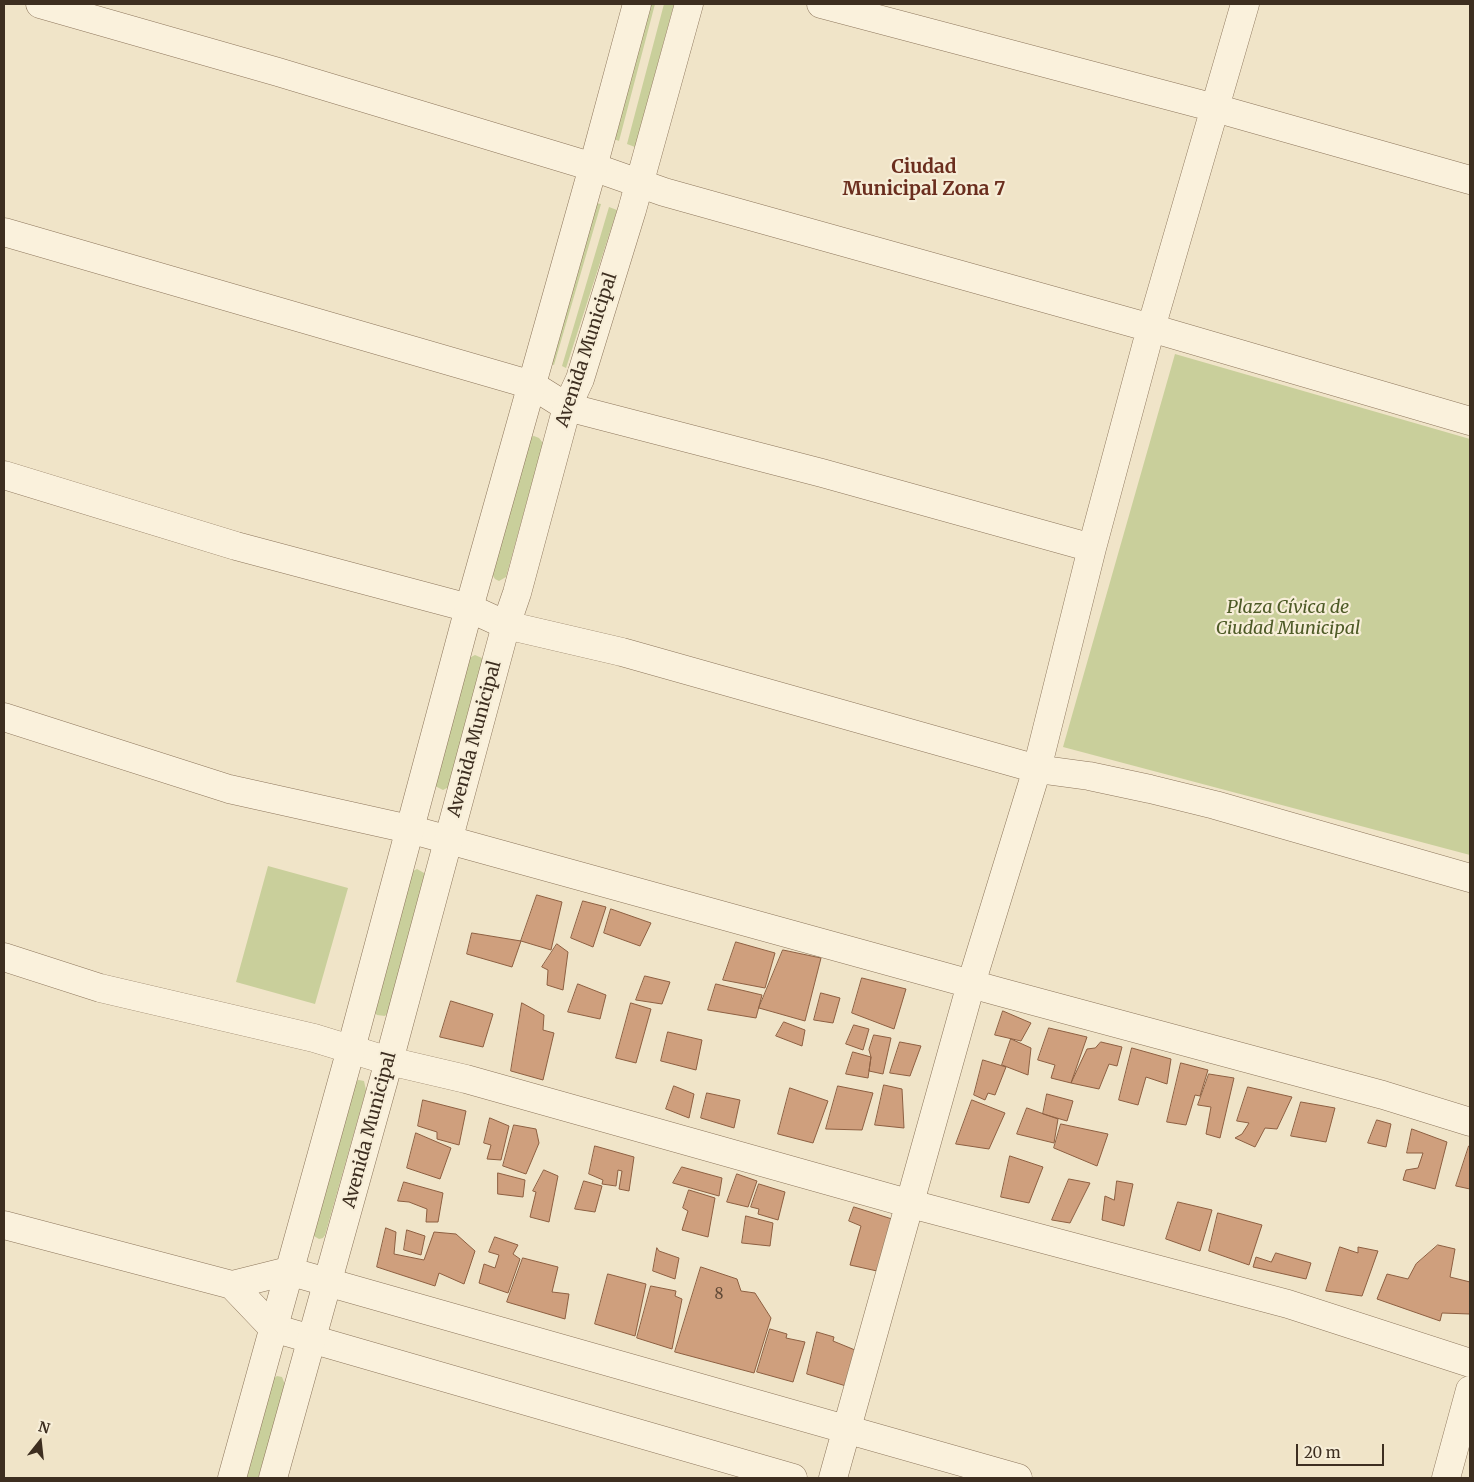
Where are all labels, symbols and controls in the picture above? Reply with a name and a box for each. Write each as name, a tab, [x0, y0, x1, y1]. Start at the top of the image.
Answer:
district label: Ciudad Municipal Zona 7	[843, 157, 1005, 201]
street label: Avenida Municipal	[552, 270, 622, 430]
park label: Plaza Cívica de Ciudad Municipal	[1216, 597, 1360, 640]
street label: Avenida Municipal	[444, 658, 506, 820]
street label: Avenida Municipal	[339, 1049, 401, 1211]
house number: 8	[715, 1286, 723, 1304]
north arrow	[15, 1417, 65, 1467]
text: N	[36, 1417, 52, 1438]
scale bar	[1299, 1434, 1386, 1466]
text: 20 m	[1304, 1443, 1341, 1462]

